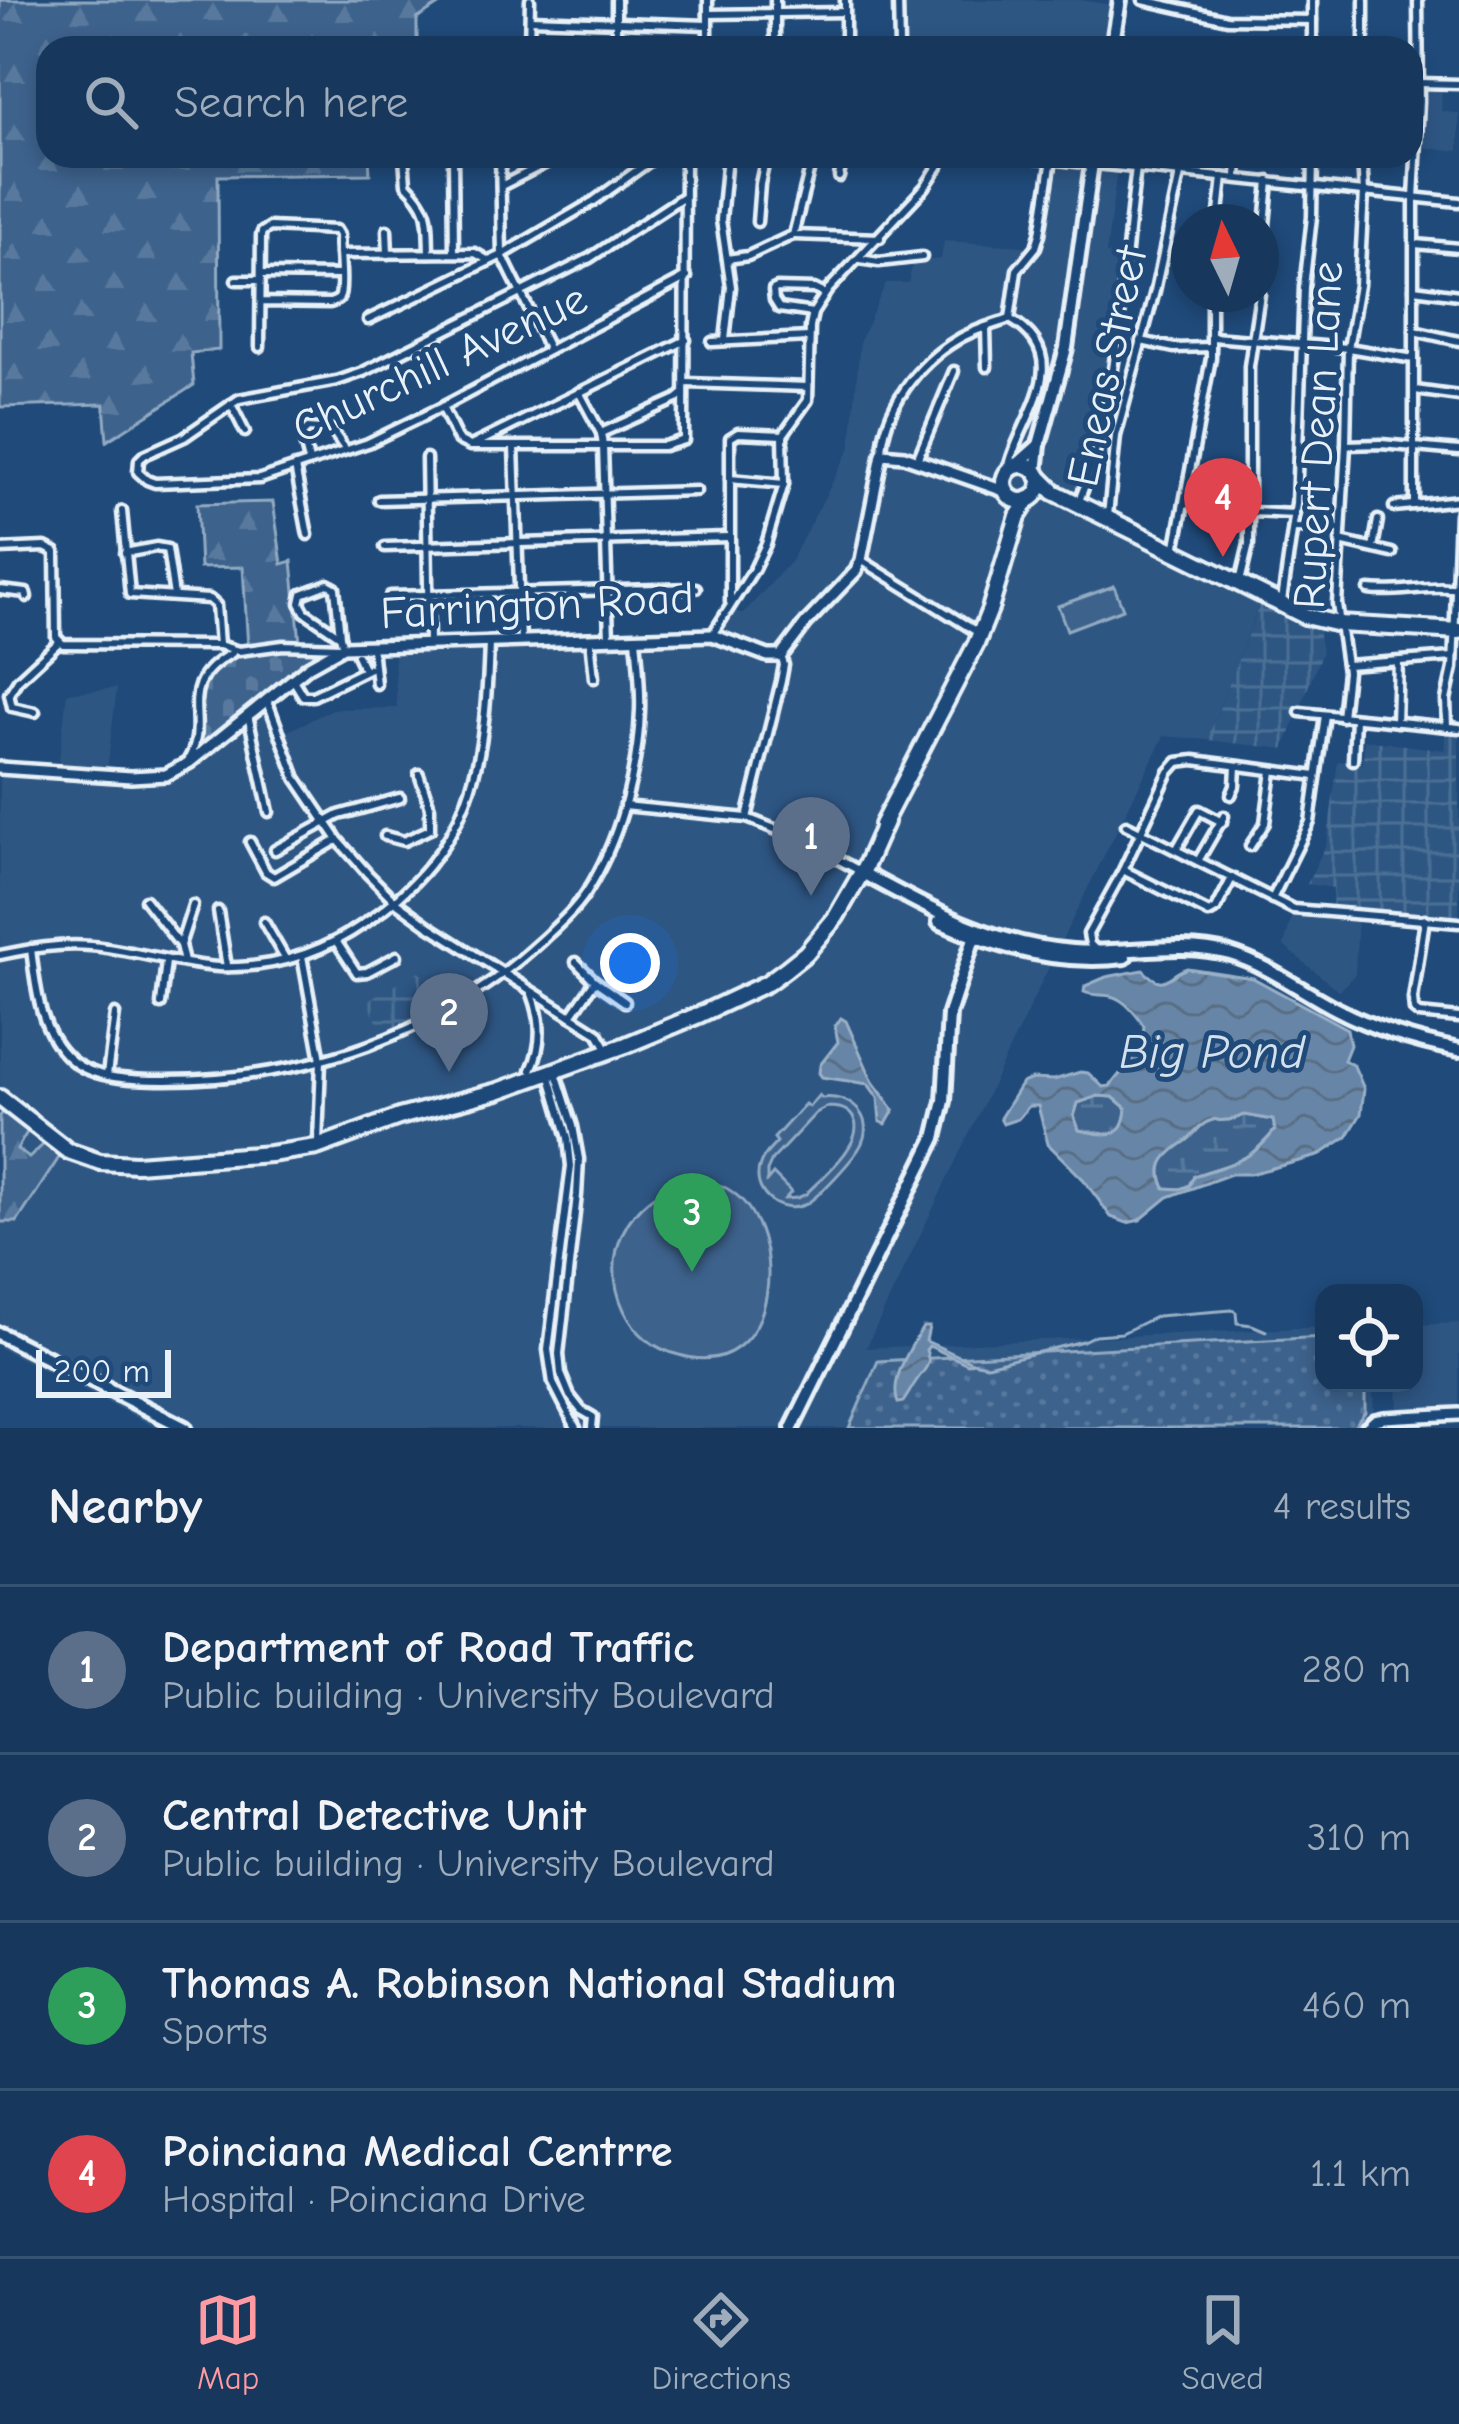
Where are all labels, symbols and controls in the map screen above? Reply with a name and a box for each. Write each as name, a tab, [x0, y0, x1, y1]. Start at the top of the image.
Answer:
search box	[36, 36, 1423, 168]
icon: search	[78, 69, 144, 135]
text: Search here	[174, 76, 408, 128]
north arrow	[1171, 204, 1279, 312]
street label: Eneas Street	[1056, 240, 1158, 491]
street label: Rupert Dean Lane	[1283, 260, 1353, 610]
street label: Churchill Avenue	[284, 272, 595, 454]
pin: 4	[1184, 458, 1262, 557]
street label: Farrington Road	[379, 571, 695, 639]
pin: 1	[772, 797, 850, 896]
your location	[600, 933, 660, 993]
pin: 2	[410, 973, 488, 1072]
water label: Big Pond	[1119, 1025, 1306, 1080]
pin: 3	[653, 1173, 731, 1272]
map controls	[1315, 1284, 1423, 1392]
button: locate	[1315, 1284, 1423, 1392]
scale bar	[36, 1344, 171, 1397]
text: 200 m	[54, 1352, 150, 1390]
text: Nearby	[48, 1477, 202, 1536]
text: 4 results	[1273, 1484, 1411, 1529]
text: Department of Road Traffic	[162, 1621, 694, 1673]
text: 1	[79, 1647, 95, 1692]
text: 280 m	[1301, 1647, 1411, 1692]
text: Public building · University Boulevard	[162, 1673, 775, 1718]
text: Central Detective Unit	[162, 1789, 586, 1841]
text: 2	[77, 1815, 97, 1860]
text: 310 m	[1307, 1815, 1411, 1860]
text: Public building · University Boulevard	[162, 1841, 775, 1886]
text: Thomas A. Robinson National Stadium	[162, 1957, 897, 2009]
text: 3	[77, 1983, 97, 2028]
text: 460 m	[1302, 1983, 1411, 2028]
text: Sports	[162, 2009, 268, 2054]
text: Poinciana Medical Centrre	[162, 2125, 673, 2177]
text: 4	[78, 2151, 96, 2196]
text: 1.1 km	[1310, 2151, 1411, 2196]
text: Hospital · Poinciana Drive	[162, 2177, 586, 2222]
tab: Map	[195, 2287, 261, 2397]
tab: Directions	[652, 2287, 791, 2397]
tab: Saved	[1181, 2287, 1264, 2397]

